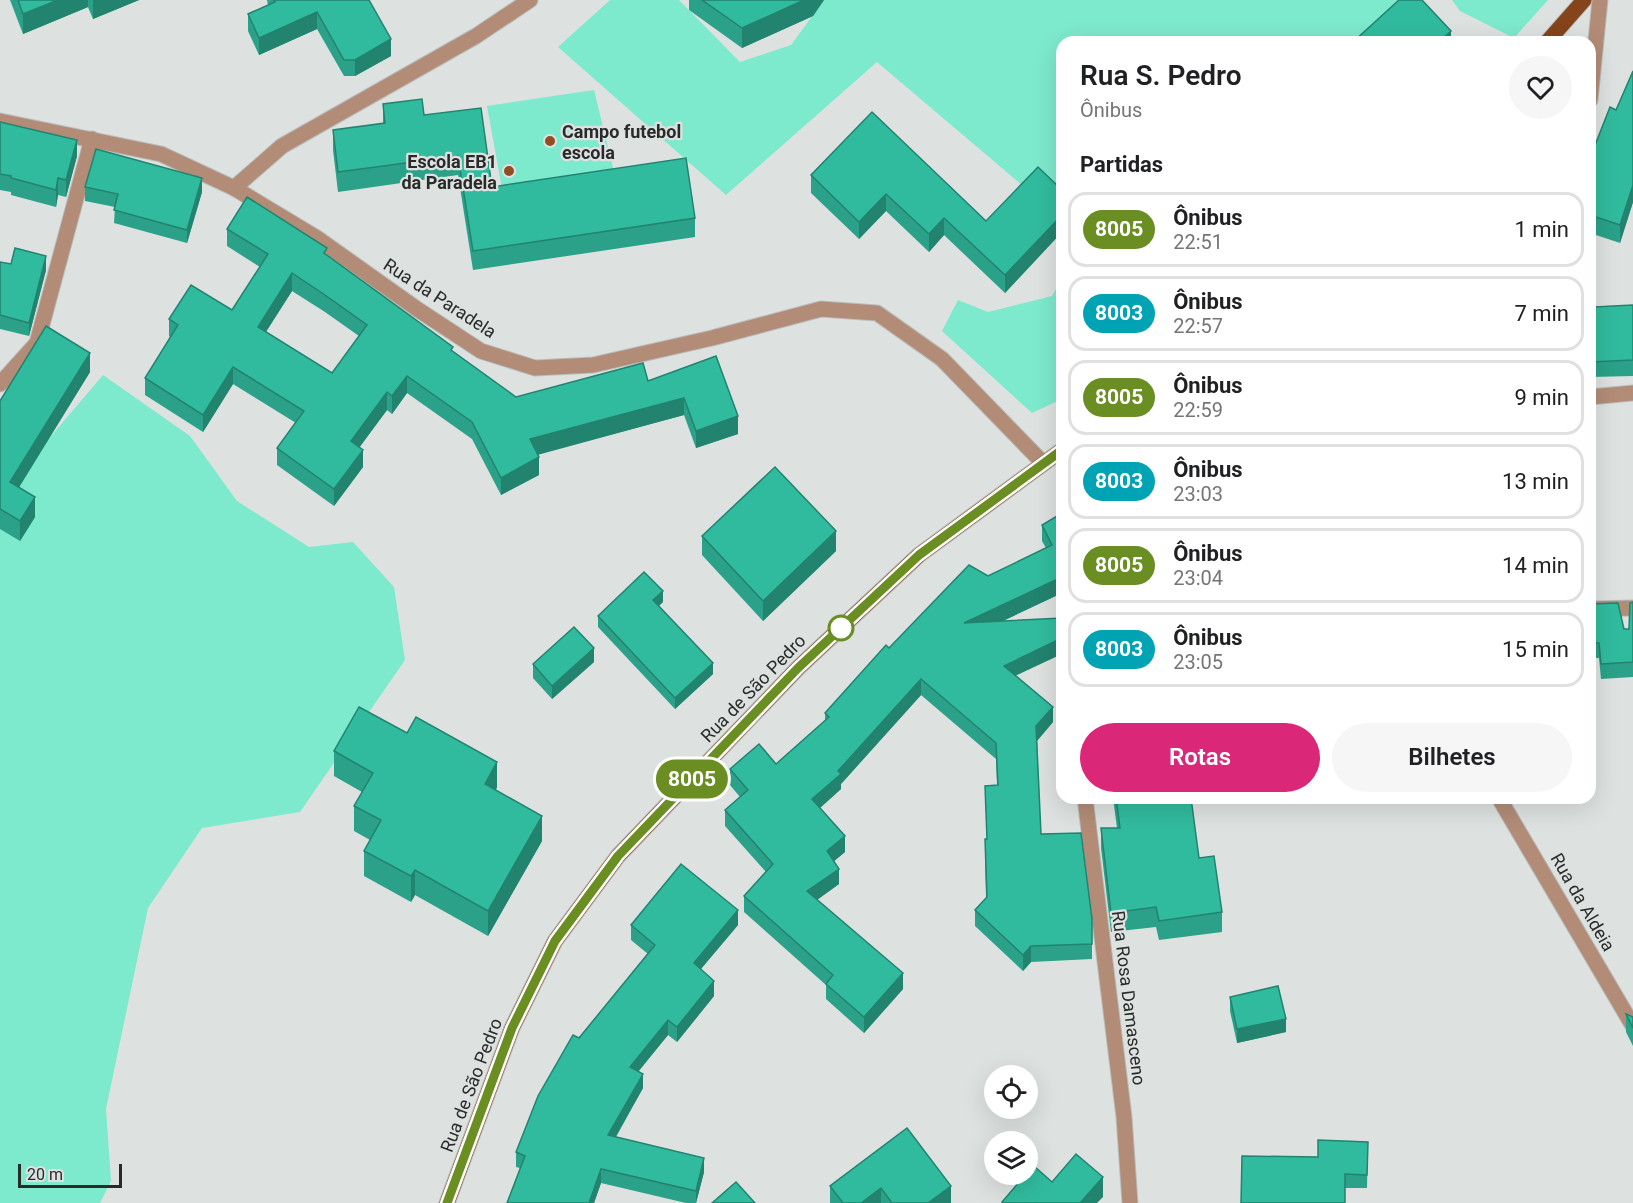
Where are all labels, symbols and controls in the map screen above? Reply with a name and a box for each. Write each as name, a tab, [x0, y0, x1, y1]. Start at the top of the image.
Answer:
button: heart	[1509, 56, 1572, 119]
text: Rua S. Pedro	[1080, 59, 1242, 92]
text: Ônibus	[1080, 98, 1142, 122]
place label: Campo futebol escola	[562, 121, 681, 163]
marker: Campo futebol escola	[543, 134, 557, 148]
place label: Escola EB1 da Paradela	[401, 151, 497, 193]
text: Partidas	[1080, 152, 1163, 177]
marker: Escola EB1 da Paradela	[502, 164, 516, 178]
text: Ônibus	[1173, 205, 1243, 230]
text: 8005	[1095, 217, 1143, 241]
text: 1 min	[1514, 217, 1569, 242]
text: 22:51	[1173, 230, 1223, 254]
street label: Rua da Paradela	[380, 254, 500, 342]
text: Ônibus	[1173, 289, 1243, 314]
text: 8003	[1095, 301, 1143, 325]
text: 7 min	[1514, 301, 1569, 326]
text: 22:57	[1173, 314, 1223, 338]
text: Ônibus	[1173, 373, 1243, 398]
text: 8005	[1095, 385, 1143, 409]
text: 9 min	[1514, 385, 1569, 410]
text: 22:59	[1173, 398, 1223, 422]
text: Ônibus	[1173, 457, 1243, 482]
text: 8003	[1095, 469, 1143, 493]
text: 13 min	[1502, 469, 1569, 494]
text: 23:03	[1173, 482, 1223, 506]
text: Ônibus	[1173, 541, 1243, 566]
text: 8005	[1095, 553, 1143, 577]
text: 14 min	[1502, 553, 1569, 578]
text: 23:04	[1173, 566, 1223, 590]
unlabelled marker	[828, 615, 854, 641]
text: Ônibus	[1173, 625, 1243, 650]
street label: Rua de São Pedro	[696, 630, 810, 746]
text: 8003	[1095, 637, 1143, 661]
text: 15 min	[1502, 637, 1569, 662]
text: 23:05	[1173, 650, 1223, 674]
button: Rotas	[1080, 723, 1320, 792]
button: Bilhetes	[1332, 723, 1572, 792]
line badge: 8005	[650, 760, 734, 798]
text: 8005	[668, 767, 716, 791]
street label: Rua da Aldeia	[1546, 849, 1620, 955]
street label: Rua Rosa Damasceno	[1108, 909, 1150, 1087]
street label: Rua de São Pedro	[436, 1015, 506, 1155]
map controls	[984, 1065, 1038, 1185]
button: locate	[984, 1065, 1038, 1119]
button: layers	[984, 1131, 1038, 1185]
scale bar	[18, 1161, 122, 1188]
text: 20 m	[27, 1165, 63, 1184]

